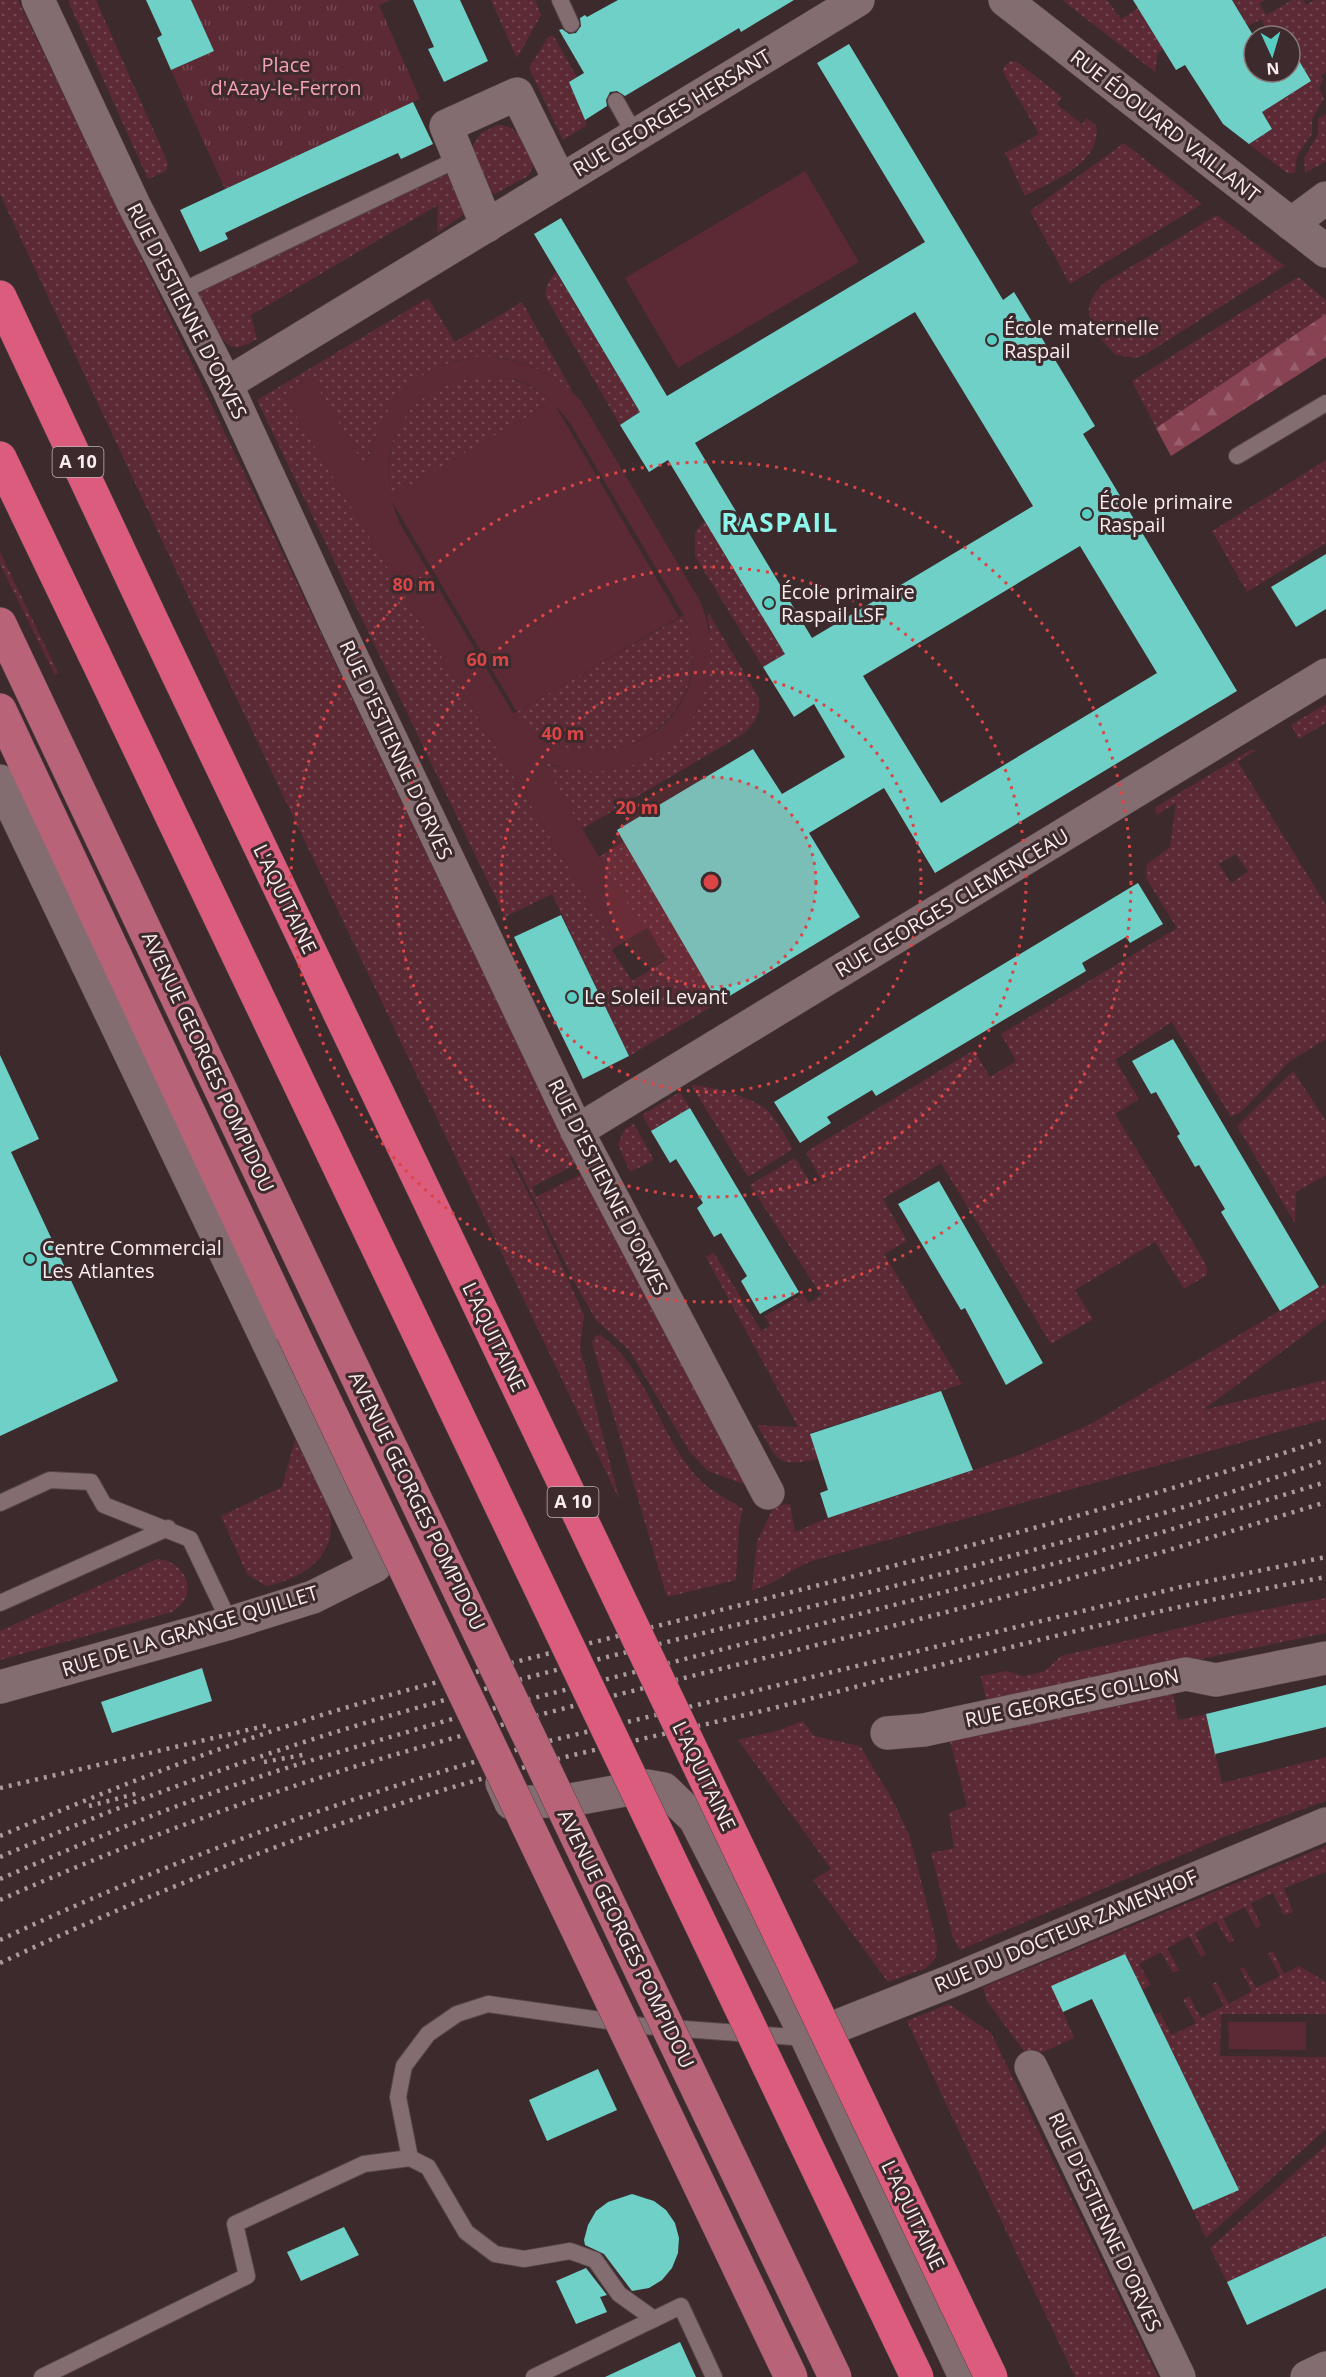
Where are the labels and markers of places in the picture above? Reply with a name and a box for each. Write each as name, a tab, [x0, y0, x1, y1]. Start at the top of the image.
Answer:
place label: École maternelle Raspail	[1004, 314, 1159, 364]
marker: École maternelle Raspail	[985, 333, 999, 347]
place label: École primaire Raspail	[1099, 488, 1233, 538]
marker: École primaire Raspail	[1080, 507, 1094, 521]
place label: École primaire Raspail LSF	[781, 578, 915, 628]
marker: École primaire Raspail LSF	[762, 596, 776, 610]
centre of rings	[701, 872, 721, 892]
place label: Le Soleil Levant	[584, 983, 728, 1010]
marker: Le Soleil Levant	[565, 990, 579, 1004]
place label: Centre Commercial Les Atlantes	[42, 1234, 222, 1284]
marker: Centre Commercial Les Atlantes	[23, 1252, 37, 1266]

